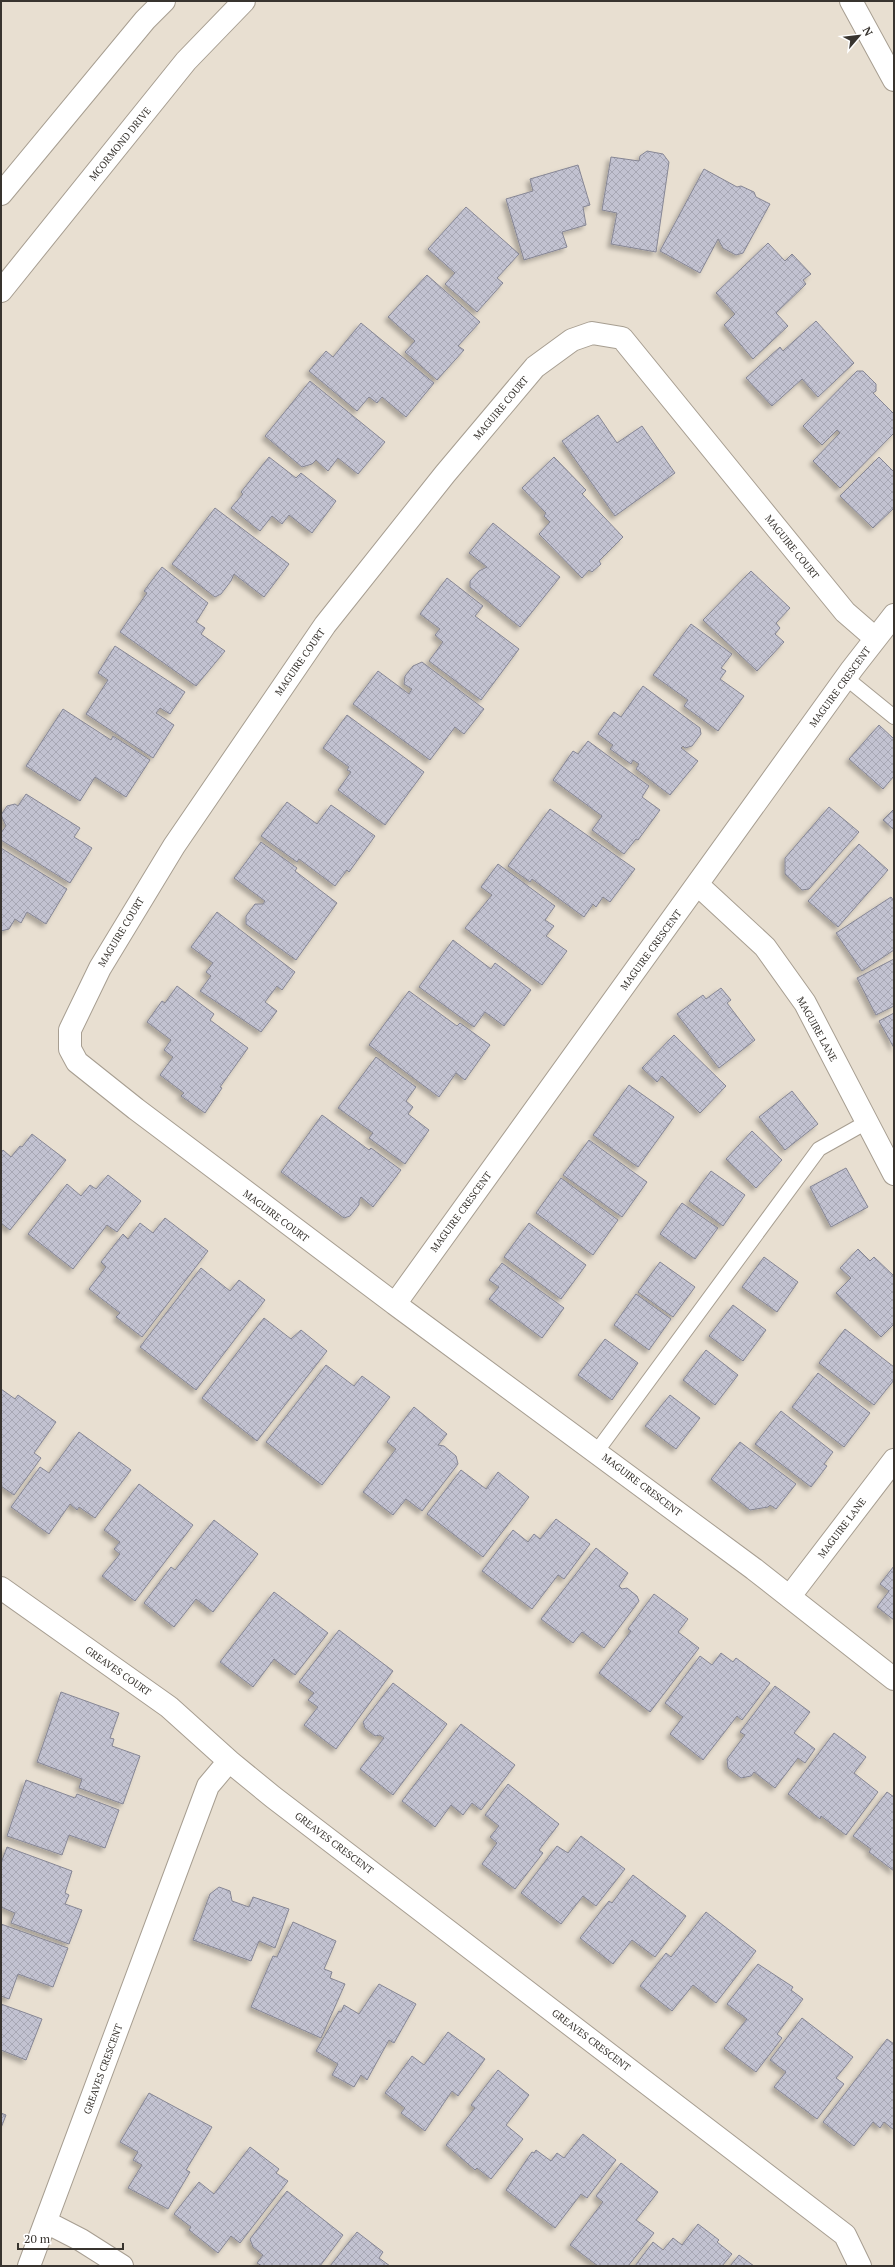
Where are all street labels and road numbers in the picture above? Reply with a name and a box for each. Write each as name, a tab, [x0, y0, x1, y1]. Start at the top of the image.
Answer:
street label: MCORMOND DRIVE	[86, 104, 154, 184]
street label: MAGUIRE COURT	[471, 374, 531, 442]
street label: MAGUIRE COURT	[762, 512, 822, 582]
street label: MAGUIRE COURT	[272, 626, 328, 698]
street label: MAGUIRE CRESCENT	[806, 644, 874, 730]
street label: MAGUIRE COURT	[95, 895, 147, 969]
street label: MAGUIRE CRESCENT	[617, 907, 685, 993]
street label: MAGUIRE LANE	[794, 994, 840, 1064]
street label: MAGUIRE CRESCENT	[427, 1169, 495, 1255]
street label: MAGUIRE COURT	[241, 1187, 311, 1245]
street label: MAGUIRE CRESCENT	[600, 1451, 684, 1519]
street label: MAGUIRE LANE	[815, 1495, 869, 1561]
street label: GREAVES COURT	[82, 1643, 154, 1699]
street label: GREAVES CRESCENT	[292, 1809, 376, 1877]
street label: GREAVES CRESCENT	[549, 2006, 633, 2074]
street label: GREAVES CRESCENT	[81, 2022, 125, 2116]

